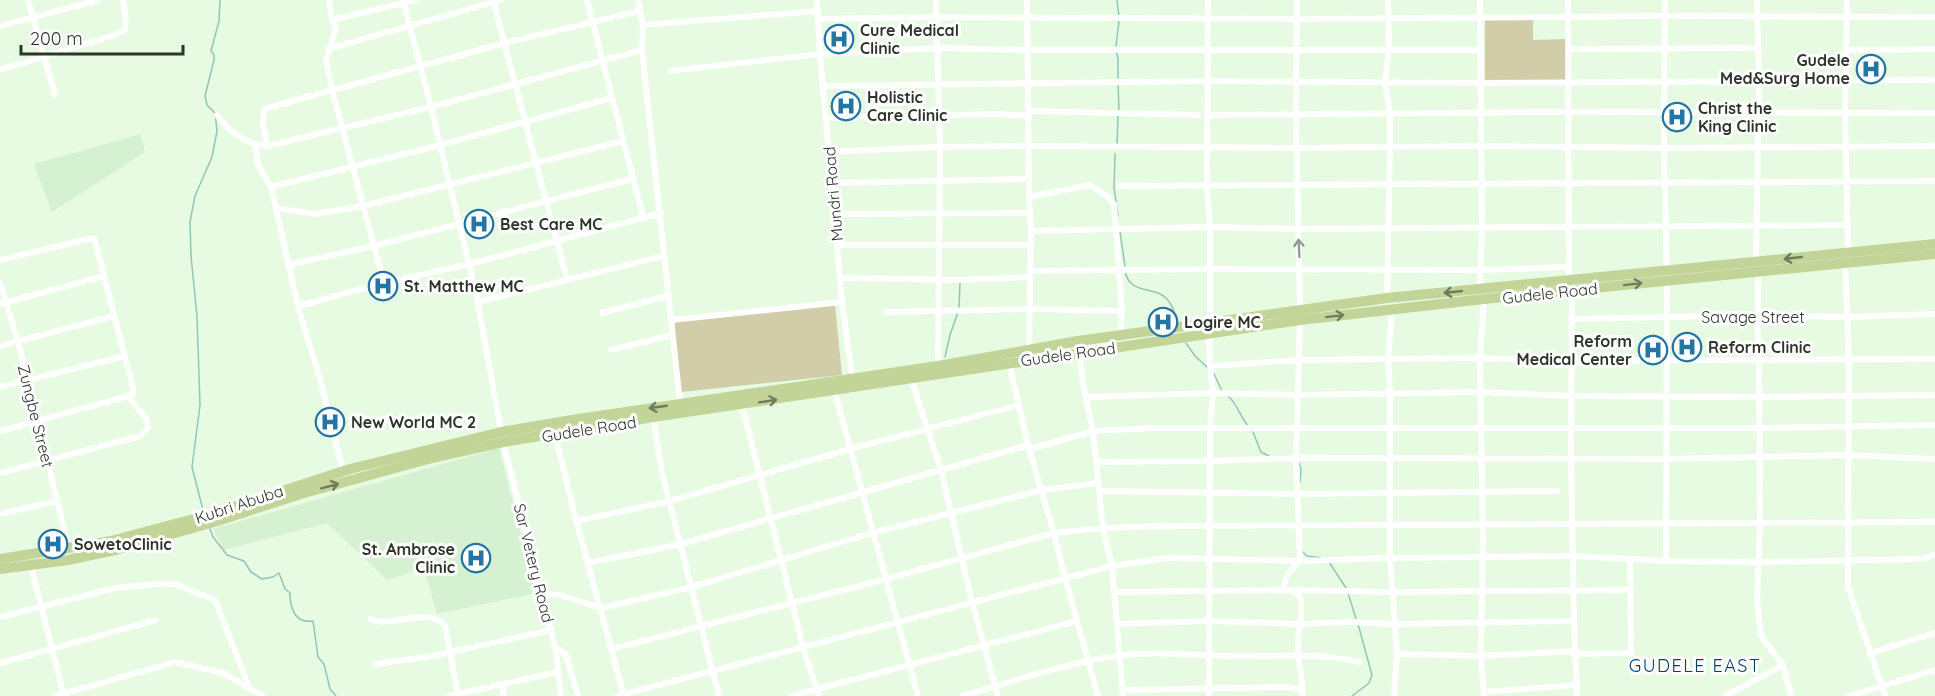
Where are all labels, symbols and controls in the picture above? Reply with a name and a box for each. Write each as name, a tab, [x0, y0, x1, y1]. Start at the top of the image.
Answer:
scale bar	[21, 18, 183, 56]
place label: Cure Medical Clinic	[860, 20, 959, 58]
hospital icon: Cure Medical Clinic	[823, 23, 855, 55]
text: 200 m	[30, 27, 83, 50]
place label: Gudele Med&Surg Home	[1720, 50, 1850, 88]
hospital icon: Gudele Med&Surg Home	[1855, 53, 1887, 85]
place label: Holistic Care Clinic	[867, 87, 947, 125]
hospital icon: Holistic Care Clinic	[830, 90, 862, 122]
place label: Christ the King Clinic	[1698, 98, 1776, 136]
hospital icon: Christ the King Clinic	[1661, 101, 1693, 133]
street label: Mundri Road	[819, 146, 847, 242]
hospital icon: Best Care MC	[463, 208, 495, 240]
place label: Best Care MC	[500, 214, 602, 234]
one-way arrow	[1293, 239, 1304, 259]
one-way arrow	[1784, 253, 1804, 264]
hospital icon: St. Matthew MC	[367, 270, 399, 302]
place label: St. Matthew MC	[404, 276, 524, 296]
street label: Gudele Road	[1501, 278, 1599, 308]
one-way arrow	[1623, 278, 1642, 289]
one-way arrow	[1443, 287, 1463, 298]
hospital icon: Logire MC	[1147, 306, 1179, 338]
street label: Savage Street	[1701, 307, 1805, 327]
one-way arrow	[1324, 310, 1344, 321]
place label: Logire MC	[1184, 312, 1261, 332]
place label: Reform Medical Center	[1517, 331, 1632, 369]
hospital icon: Reform Clinic	[1671, 331, 1703, 363]
hospital icon: Reform Medical Center	[1637, 334, 1669, 366]
street label: Gudele Road	[1019, 337, 1117, 371]
place label: Reform Clinic	[1708, 337, 1811, 357]
street label: Zungbe Street	[14, 362, 58, 470]
one-way arrow	[758, 395, 778, 406]
one-way arrow	[649, 401, 668, 412]
hospital icon: New World MC 2	[314, 406, 346, 438]
place label: New World MC 2	[351, 412, 476, 432]
street label: Gudele Road	[540, 412, 638, 446]
street label: Kubri Abuba	[192, 480, 286, 528]
one-way arrow	[320, 480, 339, 491]
street label: Sar Vetery Road	[510, 501, 558, 625]
hospital icon: SowetoClinic	[37, 528, 69, 560]
place label: SowetoClinic	[74, 534, 171, 554]
place label: St. Ambrose Clinic	[362, 539, 455, 577]
hospital icon: St. Ambrose Clinic	[460, 542, 492, 574]
district label: GUDELE EAST	[1629, 654, 1761, 677]

